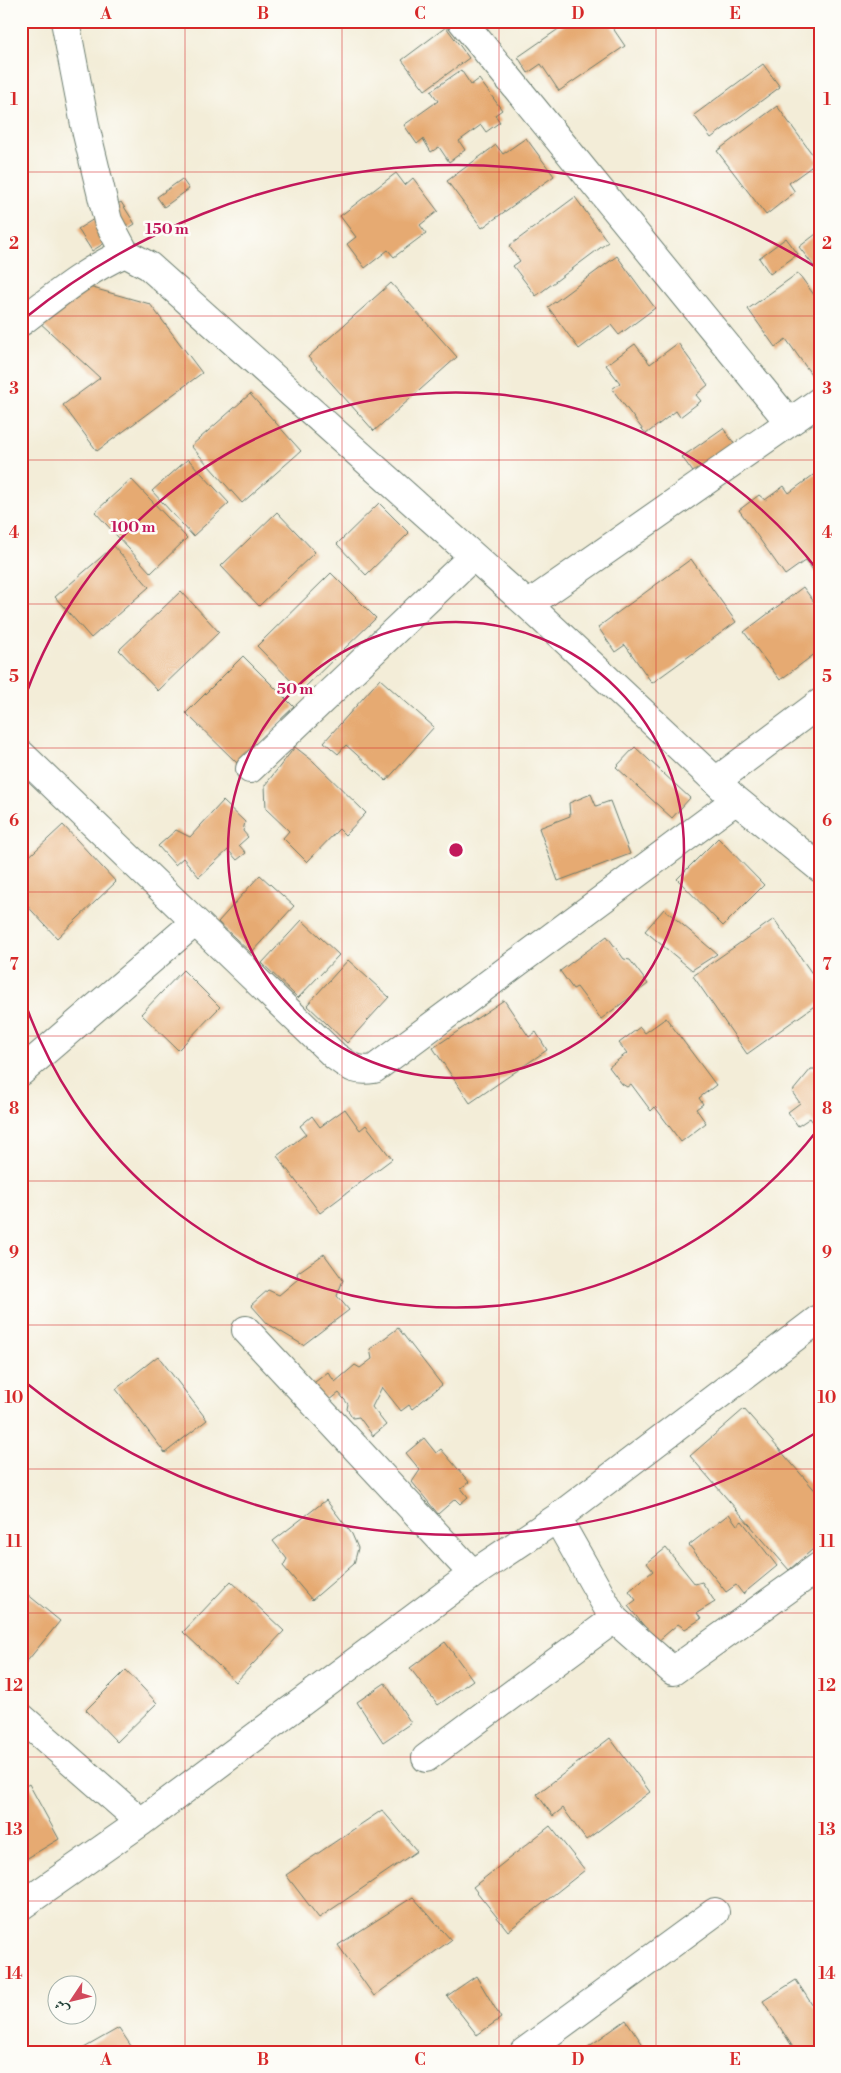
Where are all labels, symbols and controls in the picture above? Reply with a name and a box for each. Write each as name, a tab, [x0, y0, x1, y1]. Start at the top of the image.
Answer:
text: A	[99, 4, 112, 24]
text: B	[257, 4, 269, 24]
text: C	[414, 4, 426, 24]
text: D	[572, 4, 585, 24]
text: E	[729, 4, 741, 24]
text: 1	[10, 90, 18, 110]
text: 1	[823, 90, 831, 110]
text: 150 m	[145, 220, 189, 239]
text: 2	[9, 234, 19, 254]
text: 2	[822, 234, 832, 254]
text: 3	[9, 379, 19, 399]
text: 3	[822, 379, 832, 399]
text: 100 m	[111, 518, 156, 537]
text: 4	[9, 523, 20, 543]
text: 4	[822, 523, 833, 543]
text: 5	[9, 667, 19, 687]
text: 5	[822, 667, 832, 687]
text: 50 m	[277, 680, 313, 699]
text: 6	[9, 811, 19, 831]
text: 6	[822, 811, 832, 831]
centre of rings	[447, 841, 465, 859]
text: 7	[9, 955, 19, 975]
text: 7	[822, 955, 832, 975]
text: 8	[9, 1099, 19, 1119]
text: 8	[822, 1099, 832, 1119]
text: 9	[9, 1243, 19, 1263]
text: 9	[822, 1243, 832, 1263]
text: 10	[5, 1388, 23, 1408]
text: 10	[818, 1388, 836, 1408]
text: 11	[6, 1532, 22, 1552]
text: 11	[819, 1532, 835, 1552]
text: 12	[5, 1676, 23, 1696]
text: 12	[818, 1676, 836, 1696]
text: 13	[5, 1820, 23, 1840]
text: 13	[818, 1820, 836, 1840]
text: 14	[5, 1964, 23, 1984]
text: 14	[818, 1964, 836, 1984]
north arrow	[48, 1976, 98, 2026]
text: ش	[51, 1996, 74, 2018]
text: A	[99, 2050, 112, 2070]
text: B	[257, 2050, 269, 2070]
text: C	[414, 2050, 426, 2070]
text: D	[572, 2050, 585, 2070]
text: E	[729, 2050, 741, 2070]

